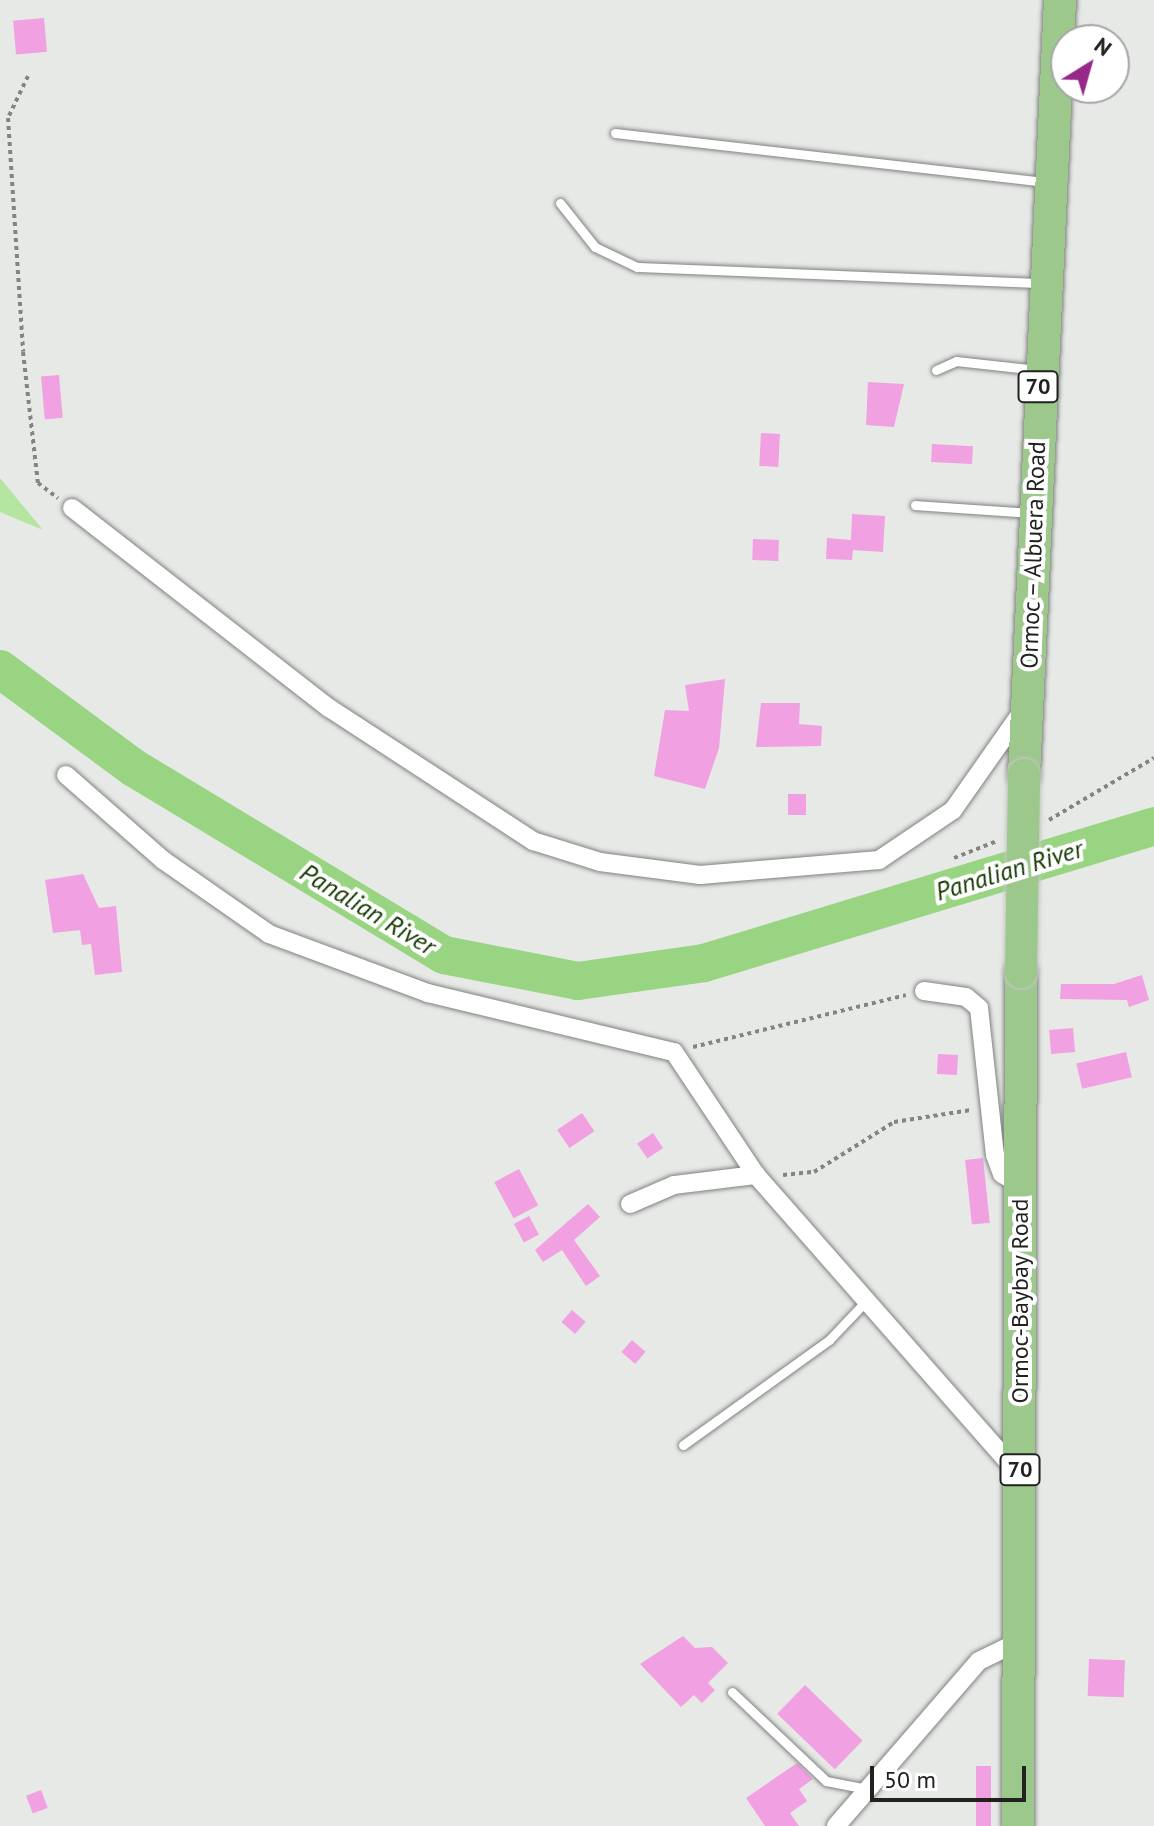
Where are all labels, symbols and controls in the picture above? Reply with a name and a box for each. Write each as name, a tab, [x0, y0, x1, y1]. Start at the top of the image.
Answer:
north arrow	[1050, 24, 1130, 104]
text: N	[1089, 31, 1117, 62]
road number: 70	[1016, 369, 1060, 405]
street label: Ormoc – Albuera Road	[1015, 438, 1051, 672]
water label: Panalian River	[932, 833, 1086, 907]
water label: Panalian River	[295, 856, 441, 962]
street label: Ormoc-Baybay Road	[1006, 1198, 1034, 1404]
road number: 70	[998, 1452, 1042, 1488]
scale bar	[874, 1750, 1030, 1800]
text: 50 m	[884, 1764, 936, 1795]

